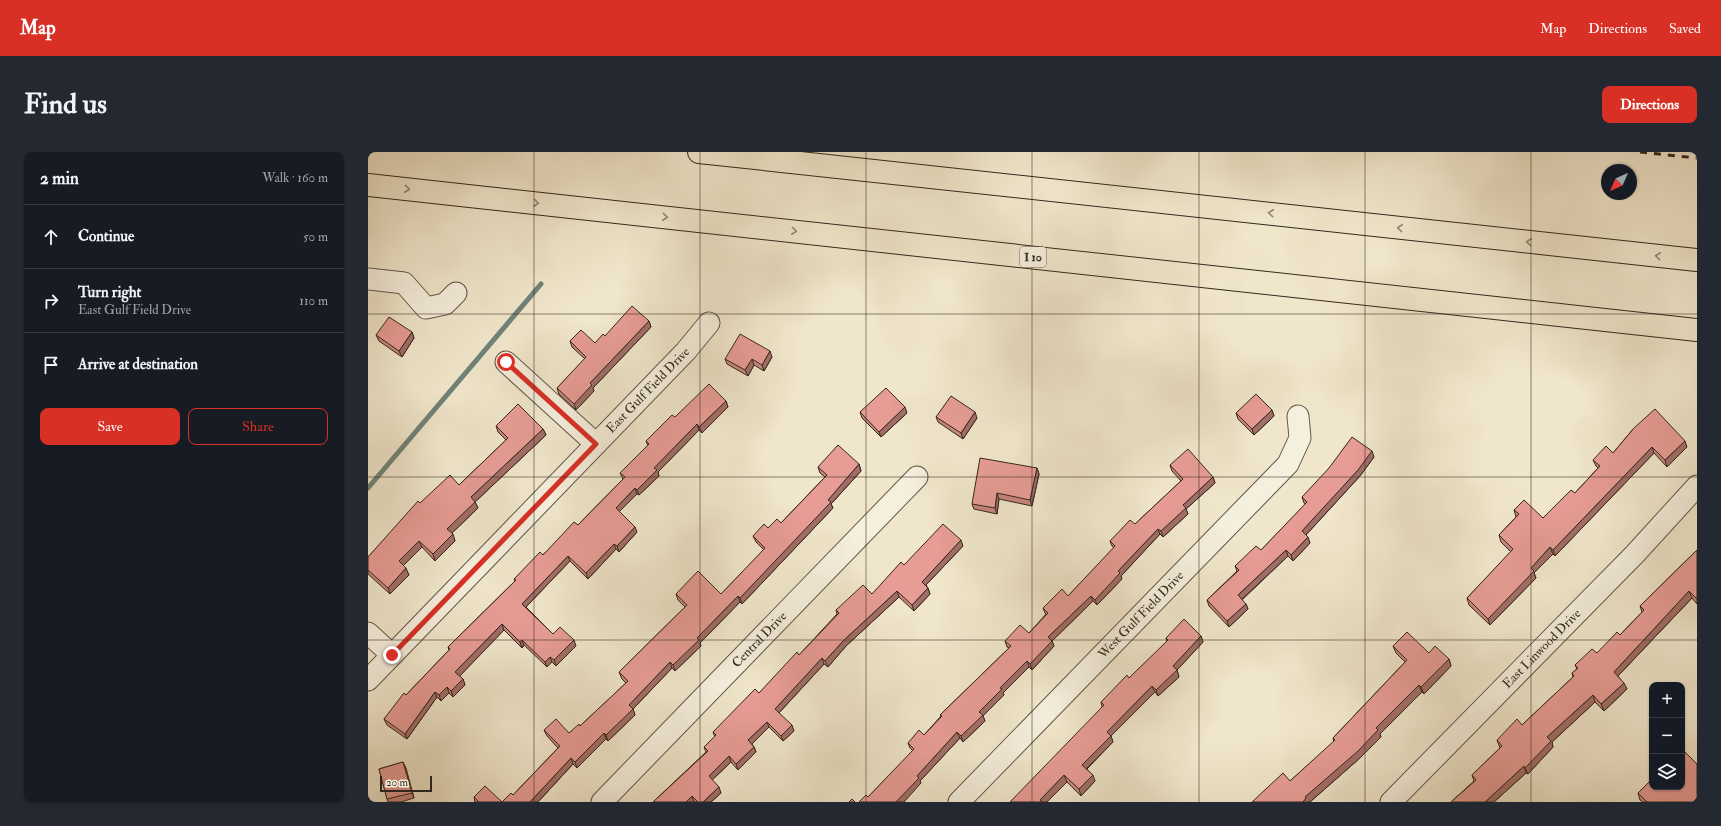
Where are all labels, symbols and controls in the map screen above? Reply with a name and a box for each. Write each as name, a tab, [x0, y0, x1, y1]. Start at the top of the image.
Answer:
text: Map	[20, 16, 56, 40]
text: Map	[1540, 20, 1566, 37]
text: Directions	[1588, 20, 1647, 37]
text: Saved	[1669, 20, 1701, 37]
button: Directions	[1602, 86, 1697, 123]
text: Find us	[24, 87, 107, 122]
north arrow	[1601, 164, 1637, 200]
text: 2 min	[40, 168, 79, 189]
text: Walk · 160 m	[262, 170, 328, 186]
one-way arrow	[404, 184, 410, 193]
one-way arrow	[533, 198, 539, 207]
one-way arrow	[1267, 209, 1274, 218]
one-way arrow	[662, 212, 668, 221]
one-way arrow	[1397, 223, 1403, 232]
icon: ahead	[40, 226, 62, 248]
one-way arrow	[791, 226, 798, 235]
text: Continue	[78, 227, 134, 246]
text: 50 m	[303, 229, 328, 245]
one-way arrow	[1526, 237, 1532, 246]
road number: I 10	[1020, 247, 1046, 267]
one-way arrow	[1655, 252, 1661, 261]
text: Turn right	[78, 283, 141, 302]
icon: right	[40, 290, 62, 312]
text: 110 m	[299, 293, 328, 309]
text: East Gulf Field Drive	[78, 302, 191, 318]
street label: East Gulf Field Drive	[603, 344, 694, 437]
route start	[497, 353, 515, 371]
icon: arrive	[40, 354, 62, 376]
text: Arrive at destination	[78, 355, 198, 374]
button: Save	[40, 408, 180, 445]
button: Share	[188, 408, 328, 445]
street label: West Gulf Field Drive	[1094, 567, 1188, 663]
street label: East Linwood Drive	[1499, 605, 1585, 692]
street label: Central Drive	[729, 608, 790, 671]
route end	[383, 646, 401, 664]
map controls	[1649, 682, 1685, 790]
button: +	[1649, 682, 1685, 718]
button: −	[1649, 718, 1685, 754]
button: layers	[1649, 754, 1685, 790]
scale bar	[380, 774, 432, 793]
text: 20 m	[386, 776, 408, 789]

